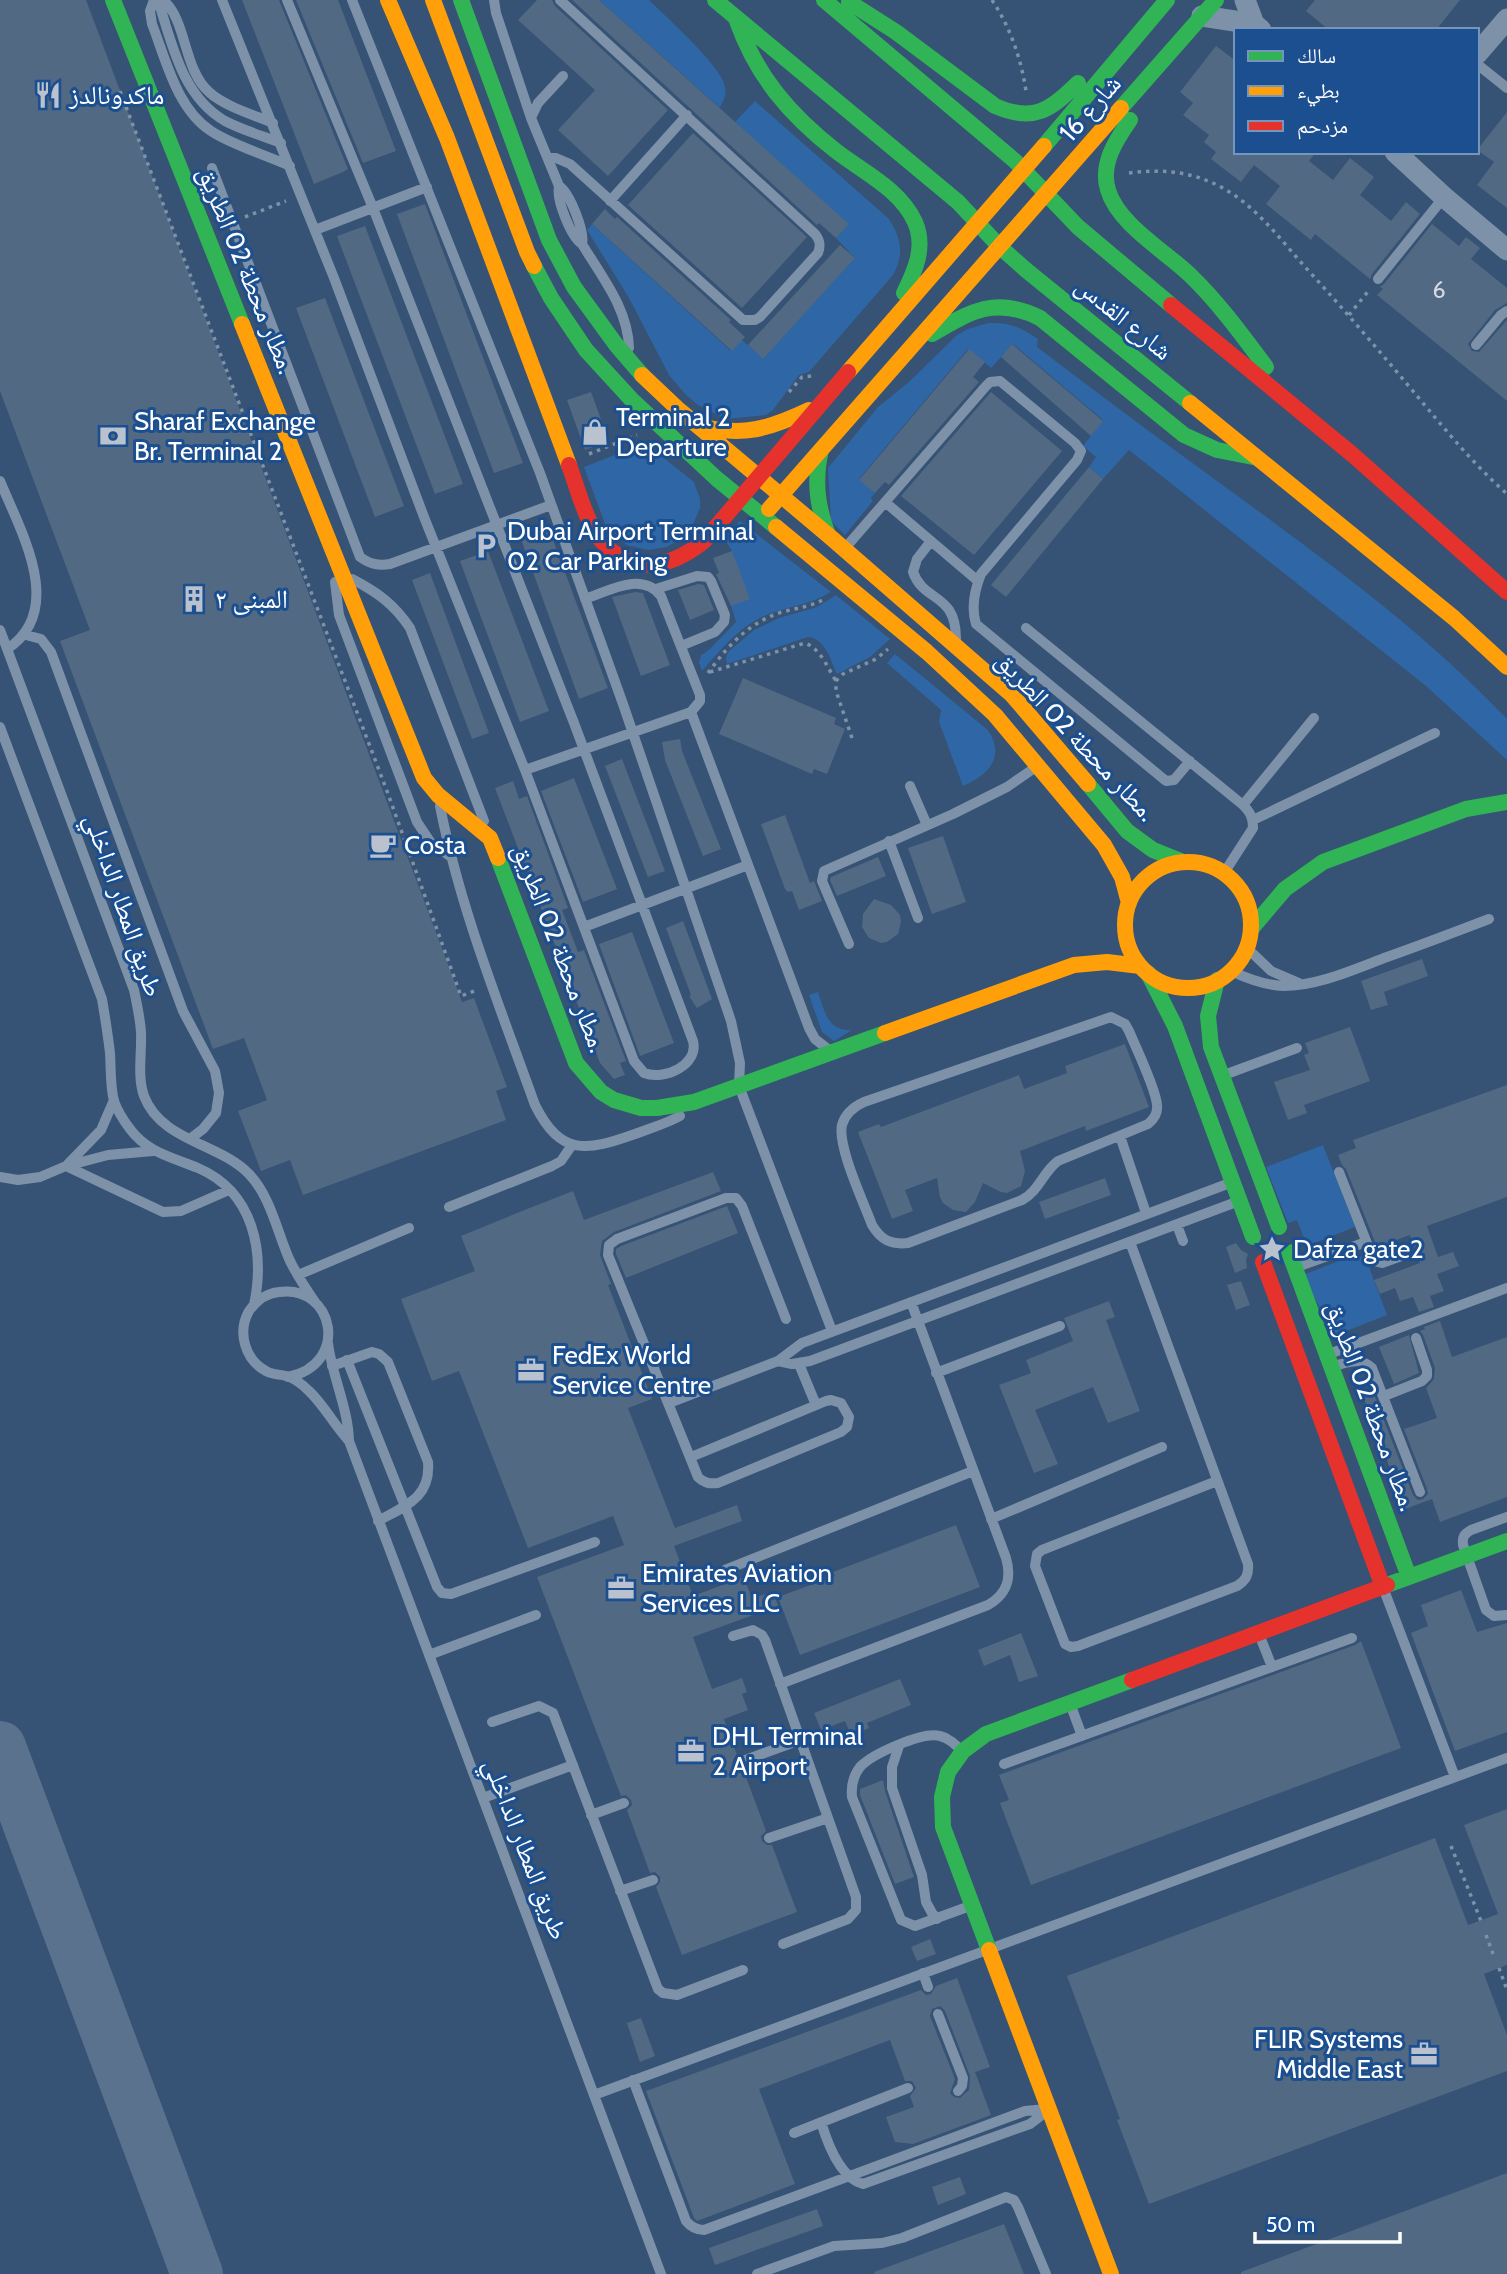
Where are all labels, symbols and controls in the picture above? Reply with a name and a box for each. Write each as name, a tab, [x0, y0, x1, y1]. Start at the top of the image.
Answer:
legend	[1234, 28, 1479, 154]
text: سالك	[1297, 43, 1336, 68]
street label: شارع 16	[1052, 68, 1128, 148]
text: بطيء	[1297, 78, 1340, 107]
place label: ماكدونالدز	[68, 79, 164, 111]
restaurant icon: ماكدونالدز	[33, 80, 63, 110]
text: مزدحم	[1297, 113, 1348, 140]
street label: مطار محطة 02 الطريق.	[191, 162, 303, 378]
street label: شارع القدس	[1069, 269, 1179, 367]
house number: 6	[1432, 276, 1446, 304]
place label: Terminal 2 Departure	[616, 401, 730, 463]
place label: Sharaf Exchange Br. Terminal 2	[134, 405, 316, 467]
shop icon: Terminal 2 Departure	[580, 417, 610, 447]
bank icon: Sharaf Exchange Br. Terminal 2	[98, 421, 128, 451]
place label: Dubai Airport Terminal 02 Car Parking	[507, 515, 754, 577]
parking icon: Dubai Airport Terminal 02 Car Parking	[471, 531, 501, 561]
place label: المبنى ٢	[215, 583, 288, 615]
building icon: المبنى ٢	[179, 584, 209, 614]
street label: مطار محطة 02 الطريق.	[989, 644, 1163, 828]
street label: طريق المطار الداخلي	[73, 809, 170, 1002]
place label: Costa	[404, 829, 466, 861]
cafe icon: Costa	[368, 830, 398, 860]
street label: مطار محطة 02 الطريق.	[505, 839, 615, 1057]
place label: Dafza gate2	[1293, 1233, 1424, 1265]
place icon: Dafza gate2	[1257, 1234, 1287, 1264]
street label: مطار محطة 02 الطريق.	[1319, 1297, 1425, 1515]
place label: FedEx World Service Centre	[552, 1339, 711, 1401]
office icon: FedEx World Service Centre	[516, 1355, 546, 1385]
place label: Emirates Aviation Services LLC	[642, 1557, 832, 1619]
office icon: Emirates Aviation Services LLC	[606, 1573, 636, 1603]
place label: DHL Terminal 2 Airport	[712, 1720, 863, 1782]
office icon: DHL Terminal 2 Airport	[676, 1736, 706, 1766]
street label: طريق المطار الداخلي	[472, 1754, 575, 1946]
place label: FLIR Systems Middle East	[1254, 2023, 1403, 2085]
office icon: FLIR Systems Middle East	[1409, 2039, 1439, 2069]
scale bar	[1255, 2200, 1400, 2244]
text: 50 m	[1266, 2212, 1315, 2237]

